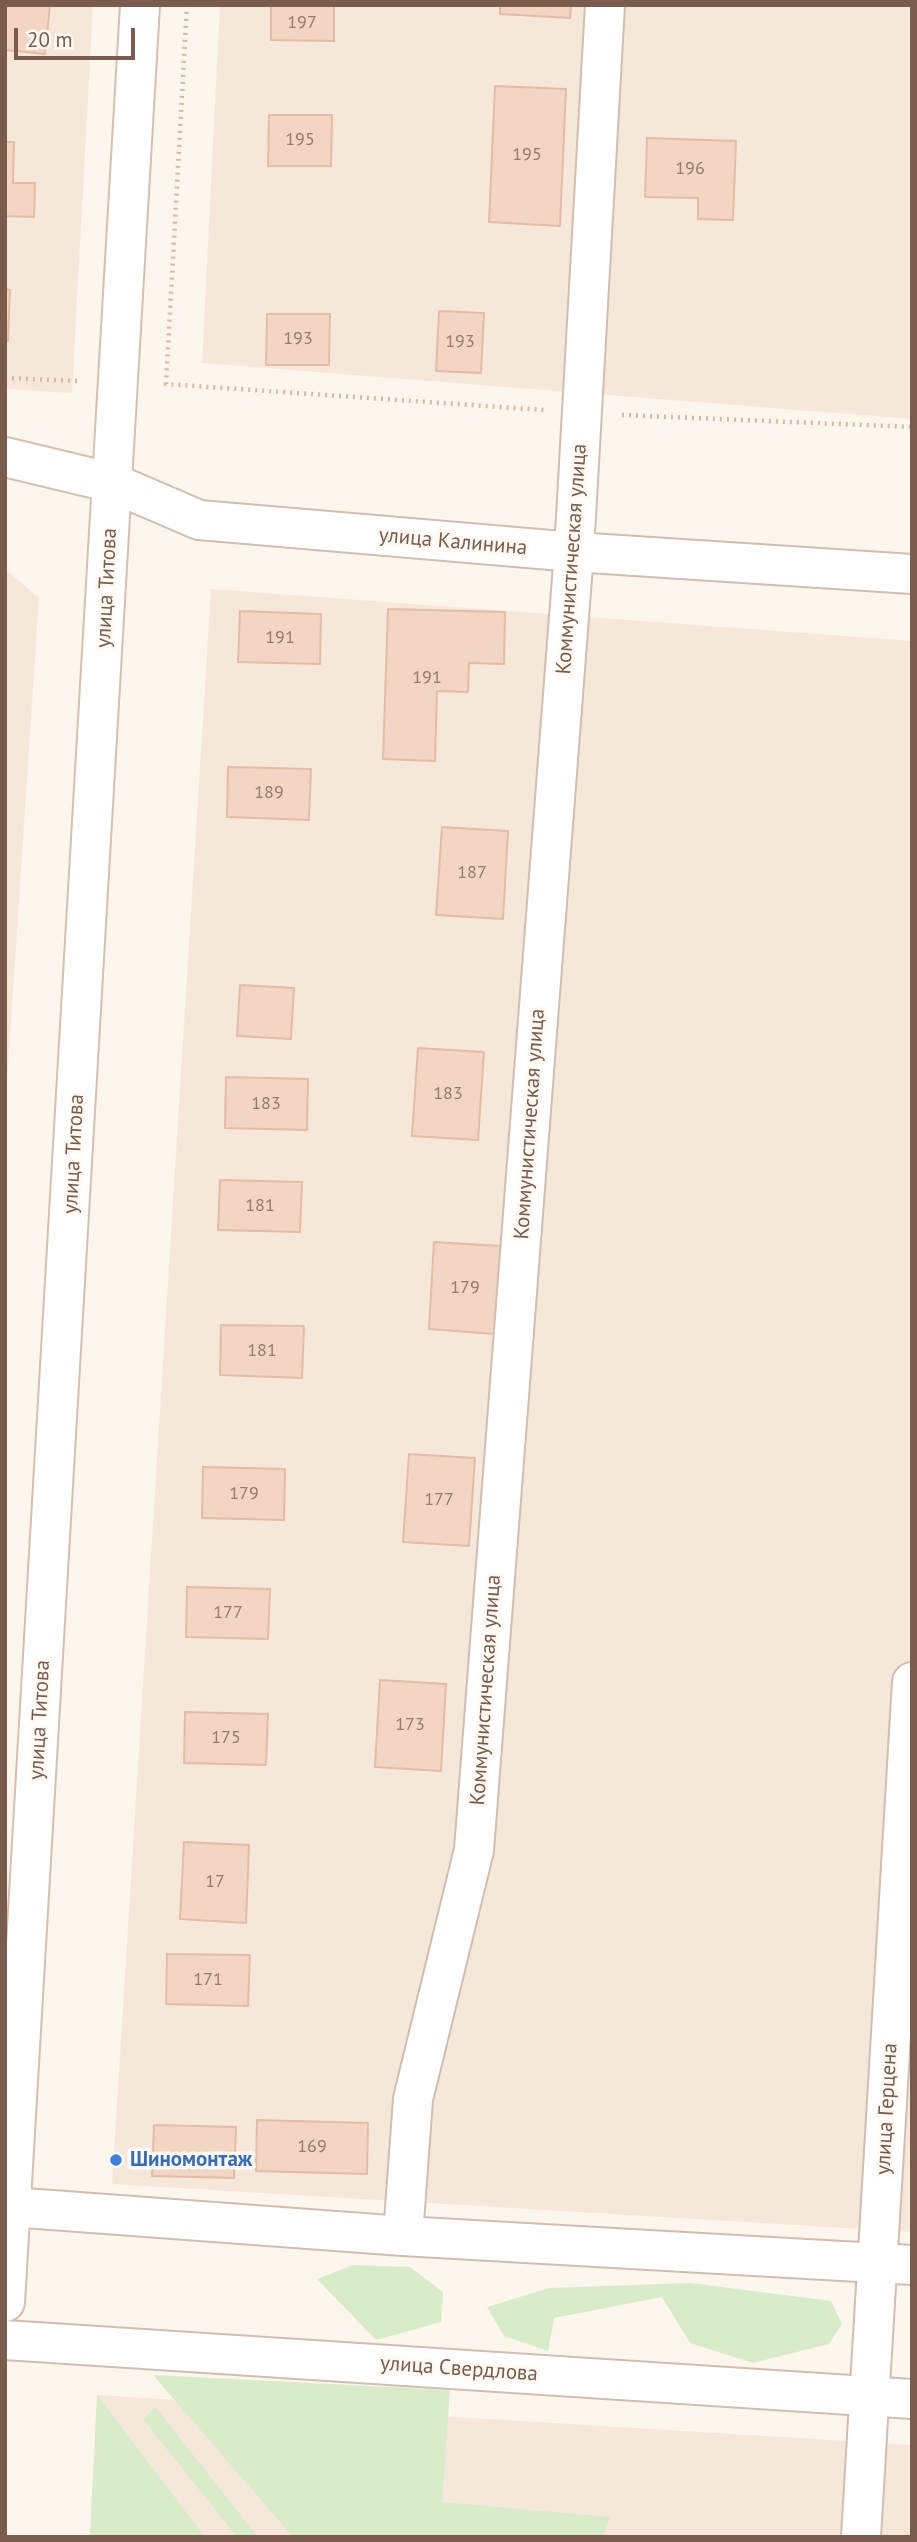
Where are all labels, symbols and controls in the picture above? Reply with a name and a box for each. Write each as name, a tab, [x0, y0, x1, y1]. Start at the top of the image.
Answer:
house number: 197	[287, 12, 317, 34]
scale bar	[18, 14, 138, 58]
text: 20 m	[27, 26, 73, 53]
house number: 195	[285, 129, 315, 151]
house number: 195	[512, 144, 542, 166]
house number: 196	[675, 158, 705, 180]
house number: 193	[283, 328, 313, 350]
house number: 193	[445, 331, 475, 353]
street label: Коммунистическая улица	[551, 443, 593, 675]
street label: улица Калинина	[378, 523, 528, 561]
street label: улица Титова	[91, 527, 123, 649]
house number: 191	[265, 627, 295, 649]
house number: 191	[412, 667, 442, 689]
house number: 189	[254, 782, 284, 804]
house number: 187	[457, 862, 487, 884]
street label: Коммунистическая улица	[509, 1008, 551, 1240]
house number: 183	[433, 1083, 463, 1105]
street label: улица Титова	[58, 1093, 90, 1215]
house number: 183	[251, 1093, 281, 1115]
house number: 181	[245, 1195, 275, 1217]
house number: 179	[450, 1277, 480, 1299]
house number: 181	[247, 1340, 277, 1362]
house number: 179	[229, 1483, 259, 1505]
house number: 177	[424, 1489, 454, 1511]
street label: Коммунистическая улица	[465, 1574, 507, 1806]
house number: 177	[213, 1602, 243, 1624]
street label: улица Титова	[24, 1659, 56, 1781]
house number: 173	[395, 1714, 425, 1736]
house number: 175	[211, 1727, 241, 1749]
house number: 17	[205, 1871, 225, 1893]
house number: 171	[193, 1969, 223, 1991]
street label: улица Герцена	[871, 2042, 903, 2176]
house number: 169	[297, 2136, 327, 2158]
place label: Шиномонтаж	[130, 2147, 252, 2173]
marker: Шиномонтаж	[108, 2152, 124, 2168]
street label: улица Свердлова	[379, 2351, 539, 2387]

